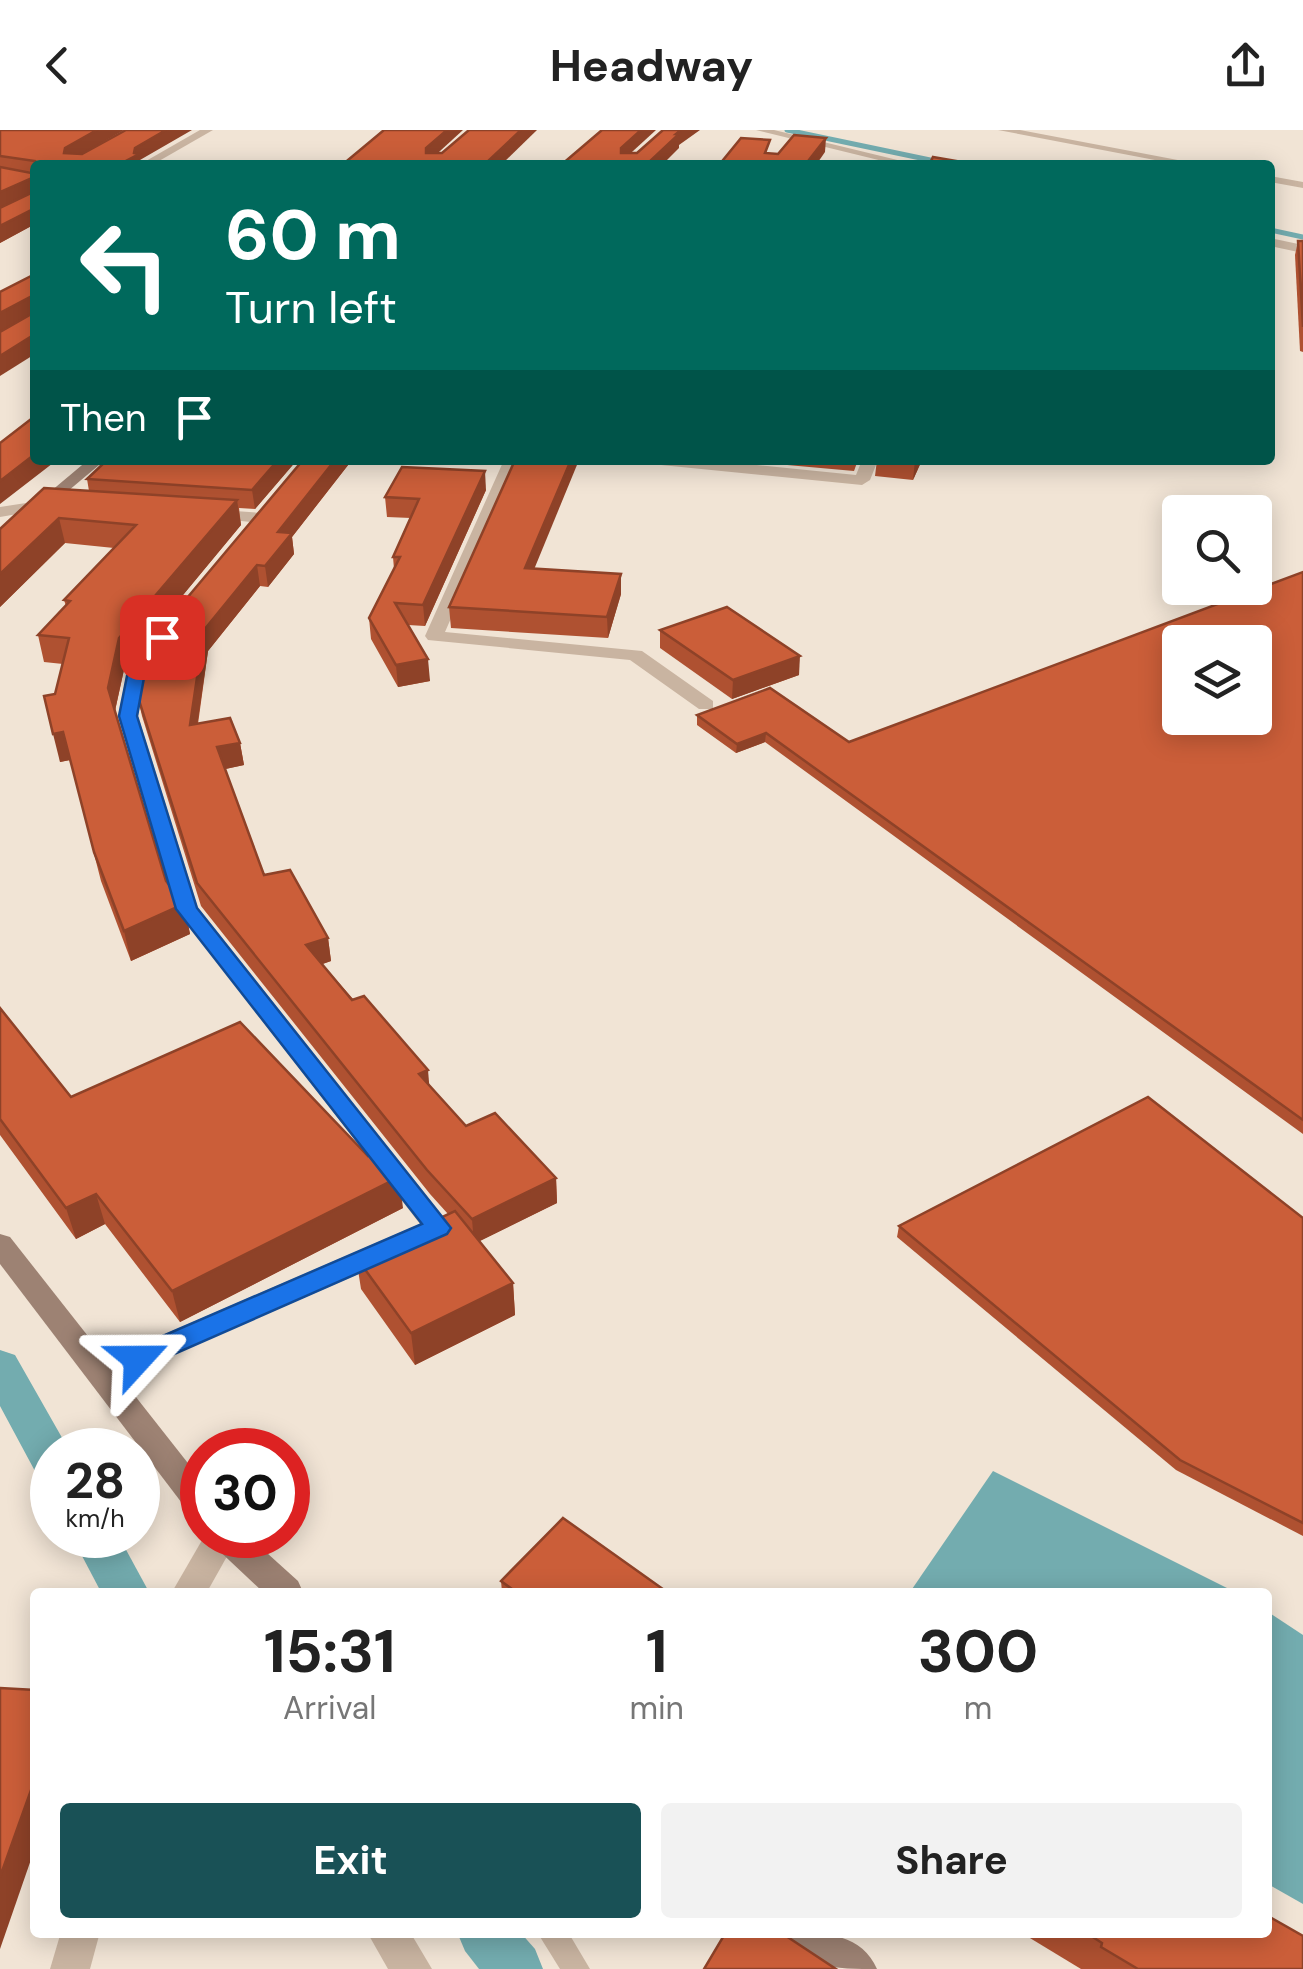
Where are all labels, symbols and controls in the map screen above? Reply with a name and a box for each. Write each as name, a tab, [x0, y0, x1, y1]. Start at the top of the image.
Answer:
text: Headway	[550, 36, 753, 95]
icon: back	[30, 38, 85, 93]
icon: share	[1218, 38, 1273, 93]
text: 60 m	[225, 190, 401, 281]
icon: left	[60, 200, 190, 330]
text: Turn left	[225, 278, 397, 337]
icon: arrive	[167, 390, 222, 445]
text: Then	[60, 393, 147, 443]
map controls	[1162, 495, 1272, 735]
button: search	[1162, 495, 1272, 605]
pin	[120, 595, 205, 680]
icon: arrive	[135, 610, 190, 665]
button: layers	[1162, 625, 1272, 735]
position arrow	[86, 1307, 190, 1411]
speed limit sign: 30	[180, 1428, 310, 1558]
text: 28	[65, 1448, 125, 1514]
text: km/h	[65, 1502, 125, 1535]
text: 15:31	[264, 1612, 396, 1691]
text: 1	[646, 1612, 668, 1691]
text: 300	[918, 1612, 1038, 1691]
text: Arrival	[283, 1687, 376, 1729]
text: min	[629, 1687, 684, 1729]
text: m	[964, 1687, 992, 1729]
button: Exit	[60, 1803, 641, 1918]
button: Share	[661, 1803, 1242, 1918]

